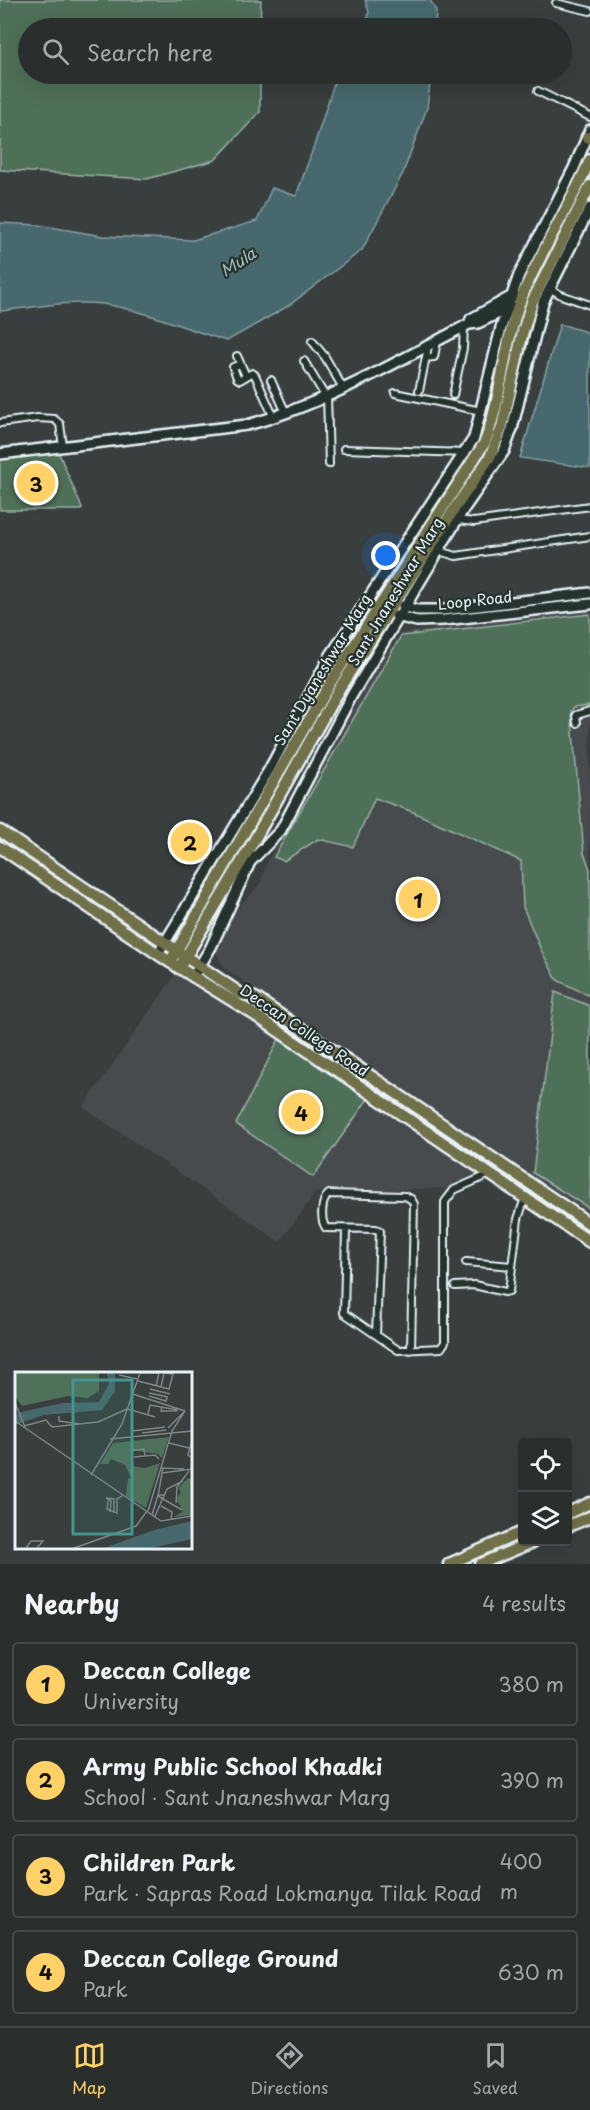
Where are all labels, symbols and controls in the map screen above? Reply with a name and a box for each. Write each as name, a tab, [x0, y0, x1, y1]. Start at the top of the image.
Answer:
search box	[18, 18, 572, 84]
icon: search	[39, 35, 72, 68]
text: Search here	[87, 35, 213, 68]
water label: Mula	[215, 240, 261, 282]
pin: 3	[16, 460, 56, 506]
street label: Sant Jnaneshwar Marg	[341, 513, 448, 670]
your location	[371, 541, 400, 570]
street label: Loop Road	[436, 584, 513, 615]
street label: Sant Dyaneshwar Marg	[267, 589, 376, 749]
pin: 2	[170, 820, 210, 864]
pin: 1	[398, 876, 438, 922]
street label: Deccan College Road	[236, 978, 374, 1082]
pin: 4	[282, 1090, 320, 1134]
inset map	[15, 1372, 192, 1549]
map controls	[518, 1438, 572, 1546]
button: locate	[518, 1438, 572, 1492]
button: layers	[518, 1492, 572, 1546]
text: Nearby	[24, 1584, 119, 1623]
text: 4 results	[482, 1588, 566, 1618]
text: Deccan College	[83, 1653, 251, 1686]
text: 1	[41, 1669, 50, 1699]
text: 380 m	[498, 1669, 564, 1699]
text: University	[83, 1686, 179, 1716]
text: Army Public School Khadki	[83, 1749, 382, 1782]
text: 2	[38, 1765, 53, 1795]
text: 390 m	[500, 1765, 564, 1795]
text: School · Sant Jnaneshwar Marg	[83, 1782, 390, 1812]
text: Children Park	[83, 1845, 235, 1878]
text: 400 m	[500, 1846, 542, 1906]
text: 3	[39, 1861, 52, 1891]
text: Park · Sapras Road Lokmanya Tilak Road	[83, 1878, 482, 1908]
text: Deccan College Ground	[83, 1941, 338, 1974]
text: 4	[39, 1957, 52, 1987]
text: 630 m	[498, 1957, 564, 1987]
text: Park	[83, 1974, 128, 2004]
tab: Map	[72, 2039, 106, 2099]
tab: Directions	[250, 2039, 328, 2099]
tab: Saved	[472, 2039, 518, 2099]

